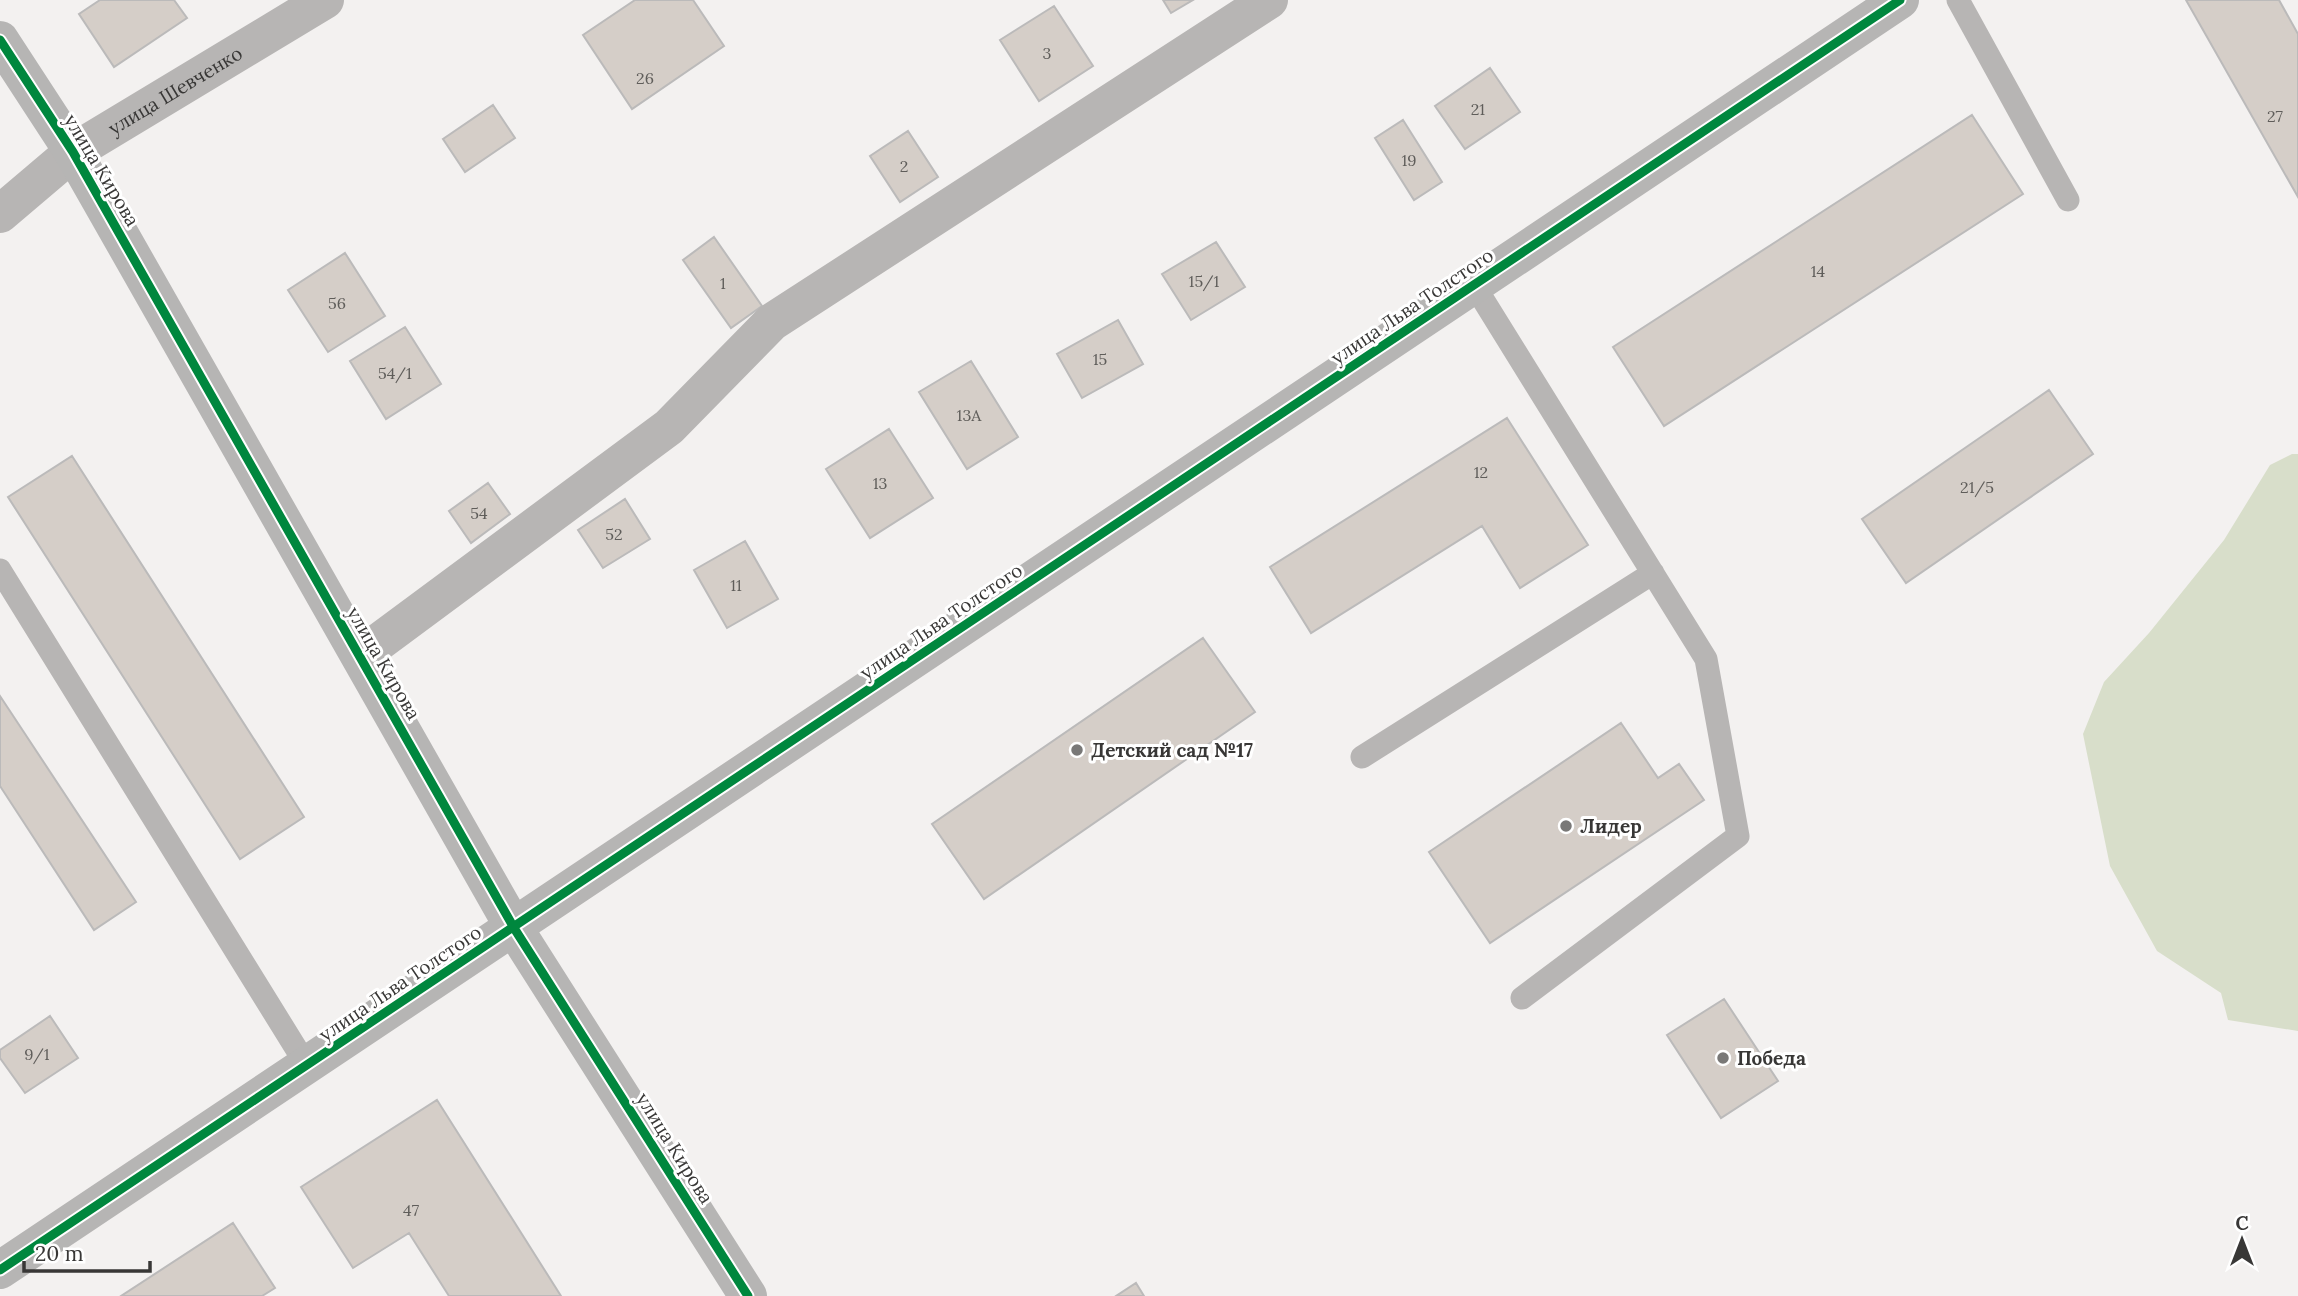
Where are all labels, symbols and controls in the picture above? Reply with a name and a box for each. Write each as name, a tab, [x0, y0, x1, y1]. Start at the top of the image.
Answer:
street label: улица Шевченко	[104, 41, 247, 140]
house number: 3	[1043, 43, 1052, 63]
house number: 26	[636, 68, 654, 88]
house number: 21	[1471, 99, 1485, 119]
house number: 27	[2267, 106, 2284, 126]
street label: улица Кирова	[59, 110, 145, 231]
house number: 19	[1401, 150, 1417, 170]
house number: 2	[900, 156, 908, 176]
street label: улица Льва Толстого	[1326, 243, 1498, 369]
house number: 14	[1811, 261, 1826, 281]
house number: 15/1	[1189, 271, 1220, 292]
house number: 1	[720, 273, 726, 293]
house number: 56	[328, 293, 346, 313]
house number: 15	[1093, 349, 1107, 369]
house number: 54/1	[378, 363, 412, 384]
house number: 13А	[957, 405, 982, 425]
house number: 12	[1474, 462, 1488, 482]
house number: 13	[873, 473, 887, 493]
house number: 21/5	[1960, 477, 1994, 498]
house number: 54	[470, 503, 488, 523]
house number: 52	[605, 524, 623, 544]
street label: улица Льва Толстого	[855, 558, 1027, 684]
house number: 11	[730, 575, 742, 595]
street label: улица Кирова	[342, 602, 426, 724]
place label: Детский сад №17	[1091, 738, 1253, 762]
marker: Детский сад №17	[1069, 742, 1085, 758]
place label: Лидер	[1580, 814, 1642, 838]
marker: Лидер	[1558, 818, 1574, 834]
street label: улица Льва Толстого	[314, 920, 486, 1046]
house number: 9/1	[24, 1044, 50, 1065]
place label: Победа	[1737, 1046, 1806, 1070]
marker: Победа	[1715, 1050, 1731, 1066]
street label: улица Кирова	[631, 1088, 719, 1208]
house number: 47	[403, 1200, 420, 1220]
north arrow	[2207, 1205, 2277, 1275]
text: С	[2235, 1211, 2249, 1235]
scale bar	[24, 1230, 150, 1274]
text: 20 m	[35, 1240, 84, 1267]

